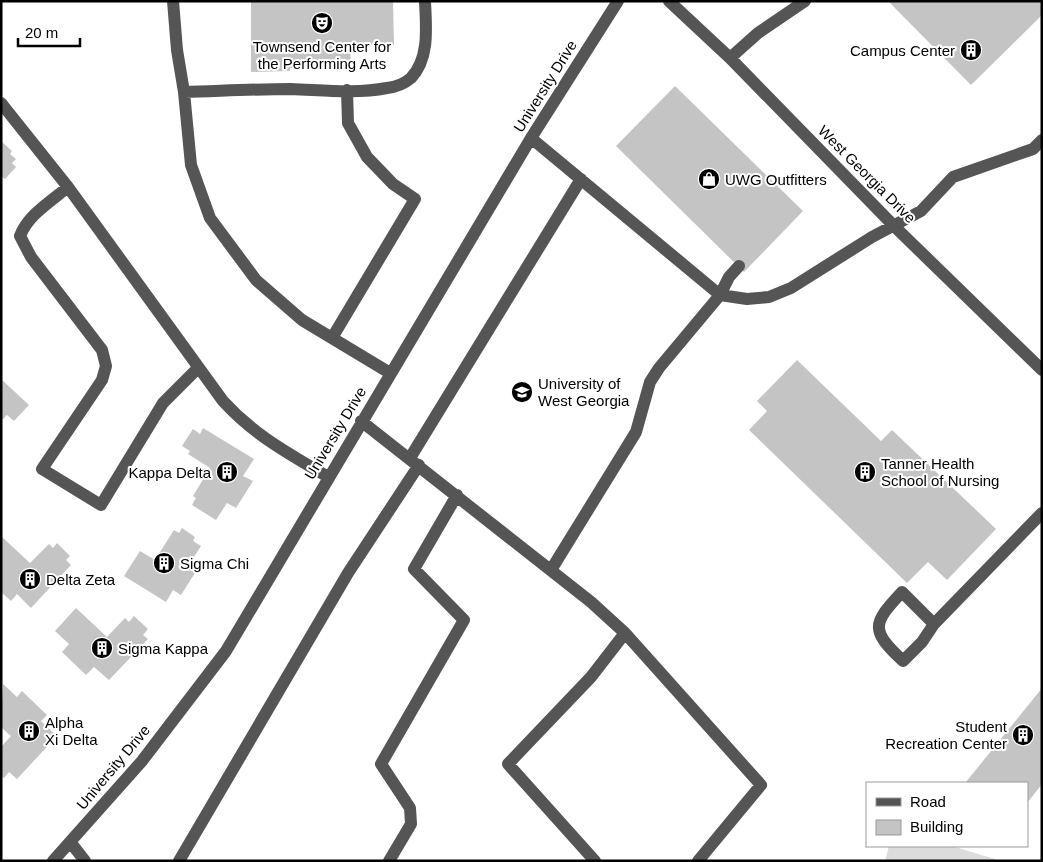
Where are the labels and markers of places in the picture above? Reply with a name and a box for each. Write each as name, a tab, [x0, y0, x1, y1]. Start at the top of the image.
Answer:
theatre icon: Townsend Center for the Performing Arts	[310, 11, 334, 35]
place label: Townsend Center for the Performing Arts	[253, 38, 391, 72]
building icon: Campus Center	[959, 38, 983, 62]
place label: Campus Center	[850, 42, 955, 59]
shop icon: UWG Outfitters	[697, 167, 721, 191]
place label: UWG Outfitters	[725, 171, 827, 188]
place label: University of West Georgia	[538, 375, 630, 409]
school or university icon: University of West Georgia	[510, 380, 534, 404]
place label: Tanner Health School of Nursing	[881, 455, 999, 489]
building icon: Kappa Delta	[215, 460, 239, 484]
building icon: Tanner Health School of Nursing	[853, 460, 877, 484]
place label: Kappa Delta	[128, 464, 212, 481]
building icon: Sigma Chi	[152, 551, 176, 575]
place label: Sigma Chi	[180, 555, 249, 572]
building icon: Delta Zeta	[18, 567, 42, 591]
place label: Delta Zeta	[46, 571, 116, 588]
building icon: Sigma Kappa	[90, 636, 114, 660]
place label: Sigma Kappa	[118, 640, 209, 657]
place label: Alpha Xi Delta	[45, 714, 98, 748]
place label: Student Recreation Center	[885, 718, 1008, 752]
building icon: Alpha Xi Delta	[17, 719, 41, 743]
building icon: Student Recreation Center	[1011, 723, 1035, 747]

